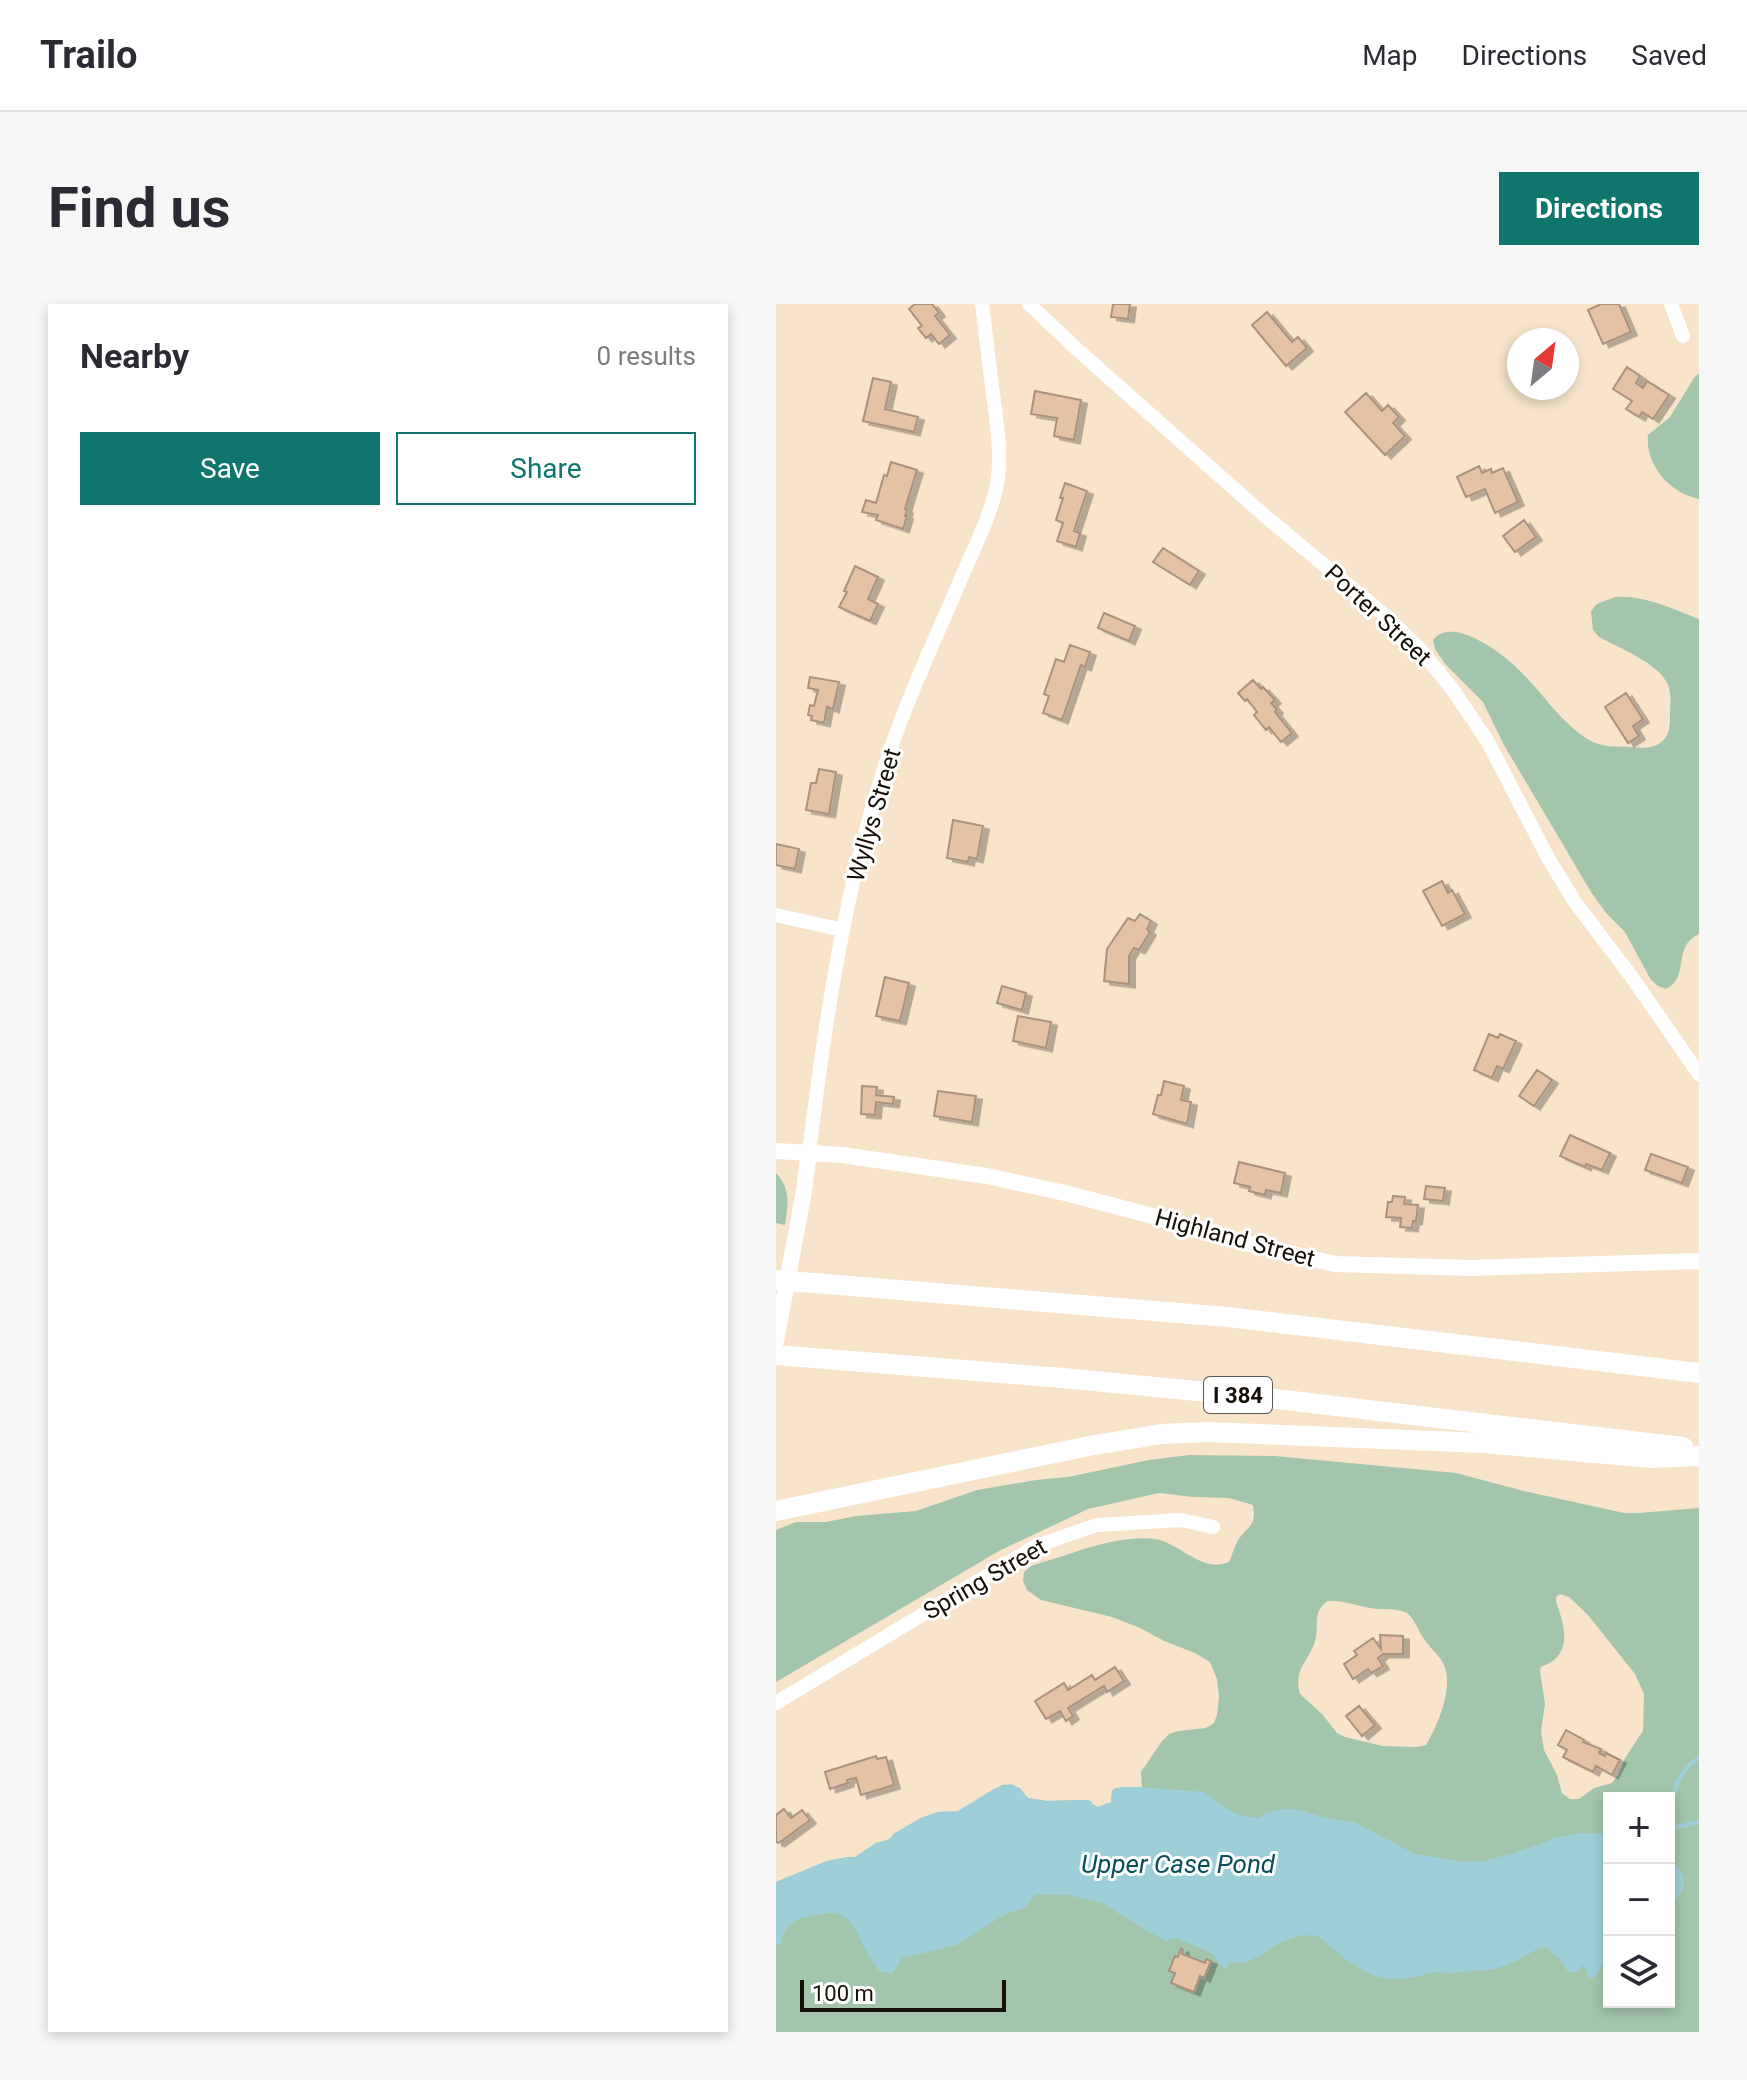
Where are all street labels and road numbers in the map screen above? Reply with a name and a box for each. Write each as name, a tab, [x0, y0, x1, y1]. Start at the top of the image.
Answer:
street label: Porter Street	[1319, 559, 1437, 672]
street label: Wyllys Street	[842, 745, 906, 885]
street label: Highland Street	[1152, 1203, 1318, 1273]
road number: I 384	[1204, 1377, 1272, 1413]
street label: Spring Street	[918, 1532, 1052, 1626]

